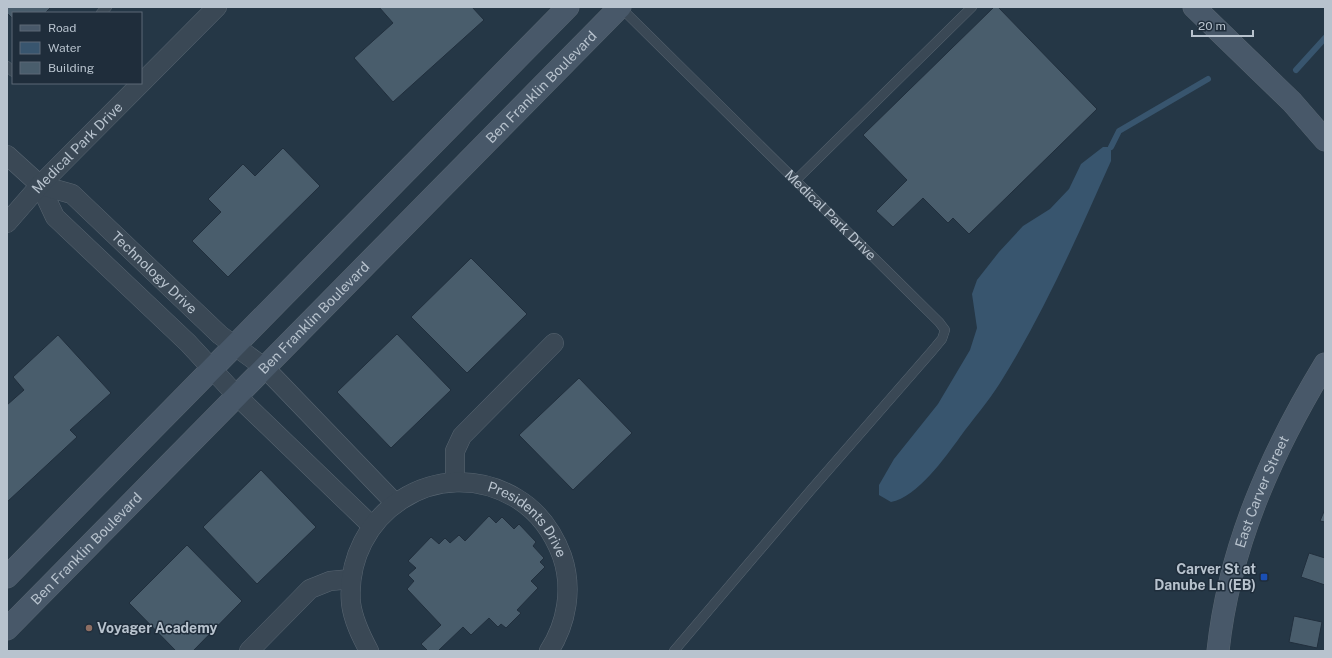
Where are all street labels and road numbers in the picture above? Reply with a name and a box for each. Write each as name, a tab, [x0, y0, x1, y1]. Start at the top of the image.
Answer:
street label: Ben Franklin Boulevard	[482, 28, 600, 146]
street label: Medical Park Drive	[29, 99, 126, 197]
street label: Medical Park Drive	[782, 166, 880, 264]
street label: Technology Drive	[108, 228, 200, 317]
street label: Ben Franklin Boulevard	[255, 258, 372, 377]
street label: East Carver Street	[1232, 433, 1292, 550]
street label: Presidents Drive	[486, 478, 570, 560]
street label: Ben Franklin Boulevard	[28, 489, 145, 608]

